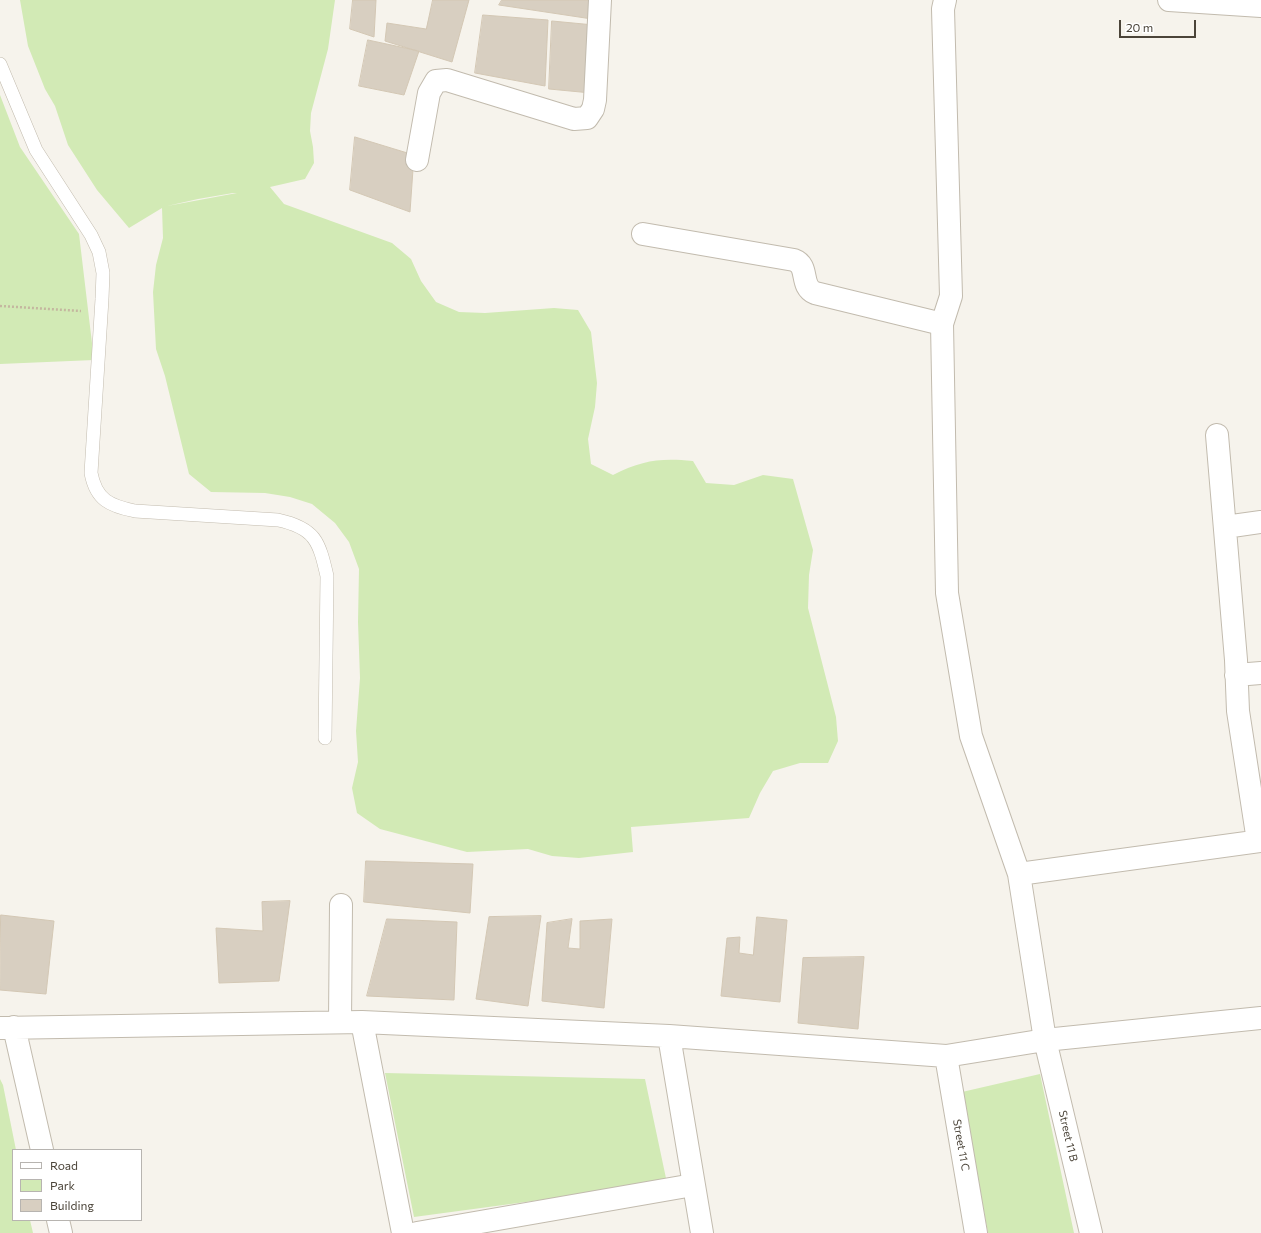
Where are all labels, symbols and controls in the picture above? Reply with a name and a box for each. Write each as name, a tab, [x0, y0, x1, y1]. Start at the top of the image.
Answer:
scale bar	[1121, 12, 1198, 38]
text: 20 m	[1126, 20, 1153, 34]
street label: Street 11 B	[1056, 1109, 1080, 1163]
street label: Street 11 C	[950, 1118, 972, 1172]
legend	[12, 1149, 142, 1221]
text: Road	[50, 1158, 78, 1172]
text: Park	[50, 1178, 75, 1192]
text: Building	[50, 1198, 94, 1212]

